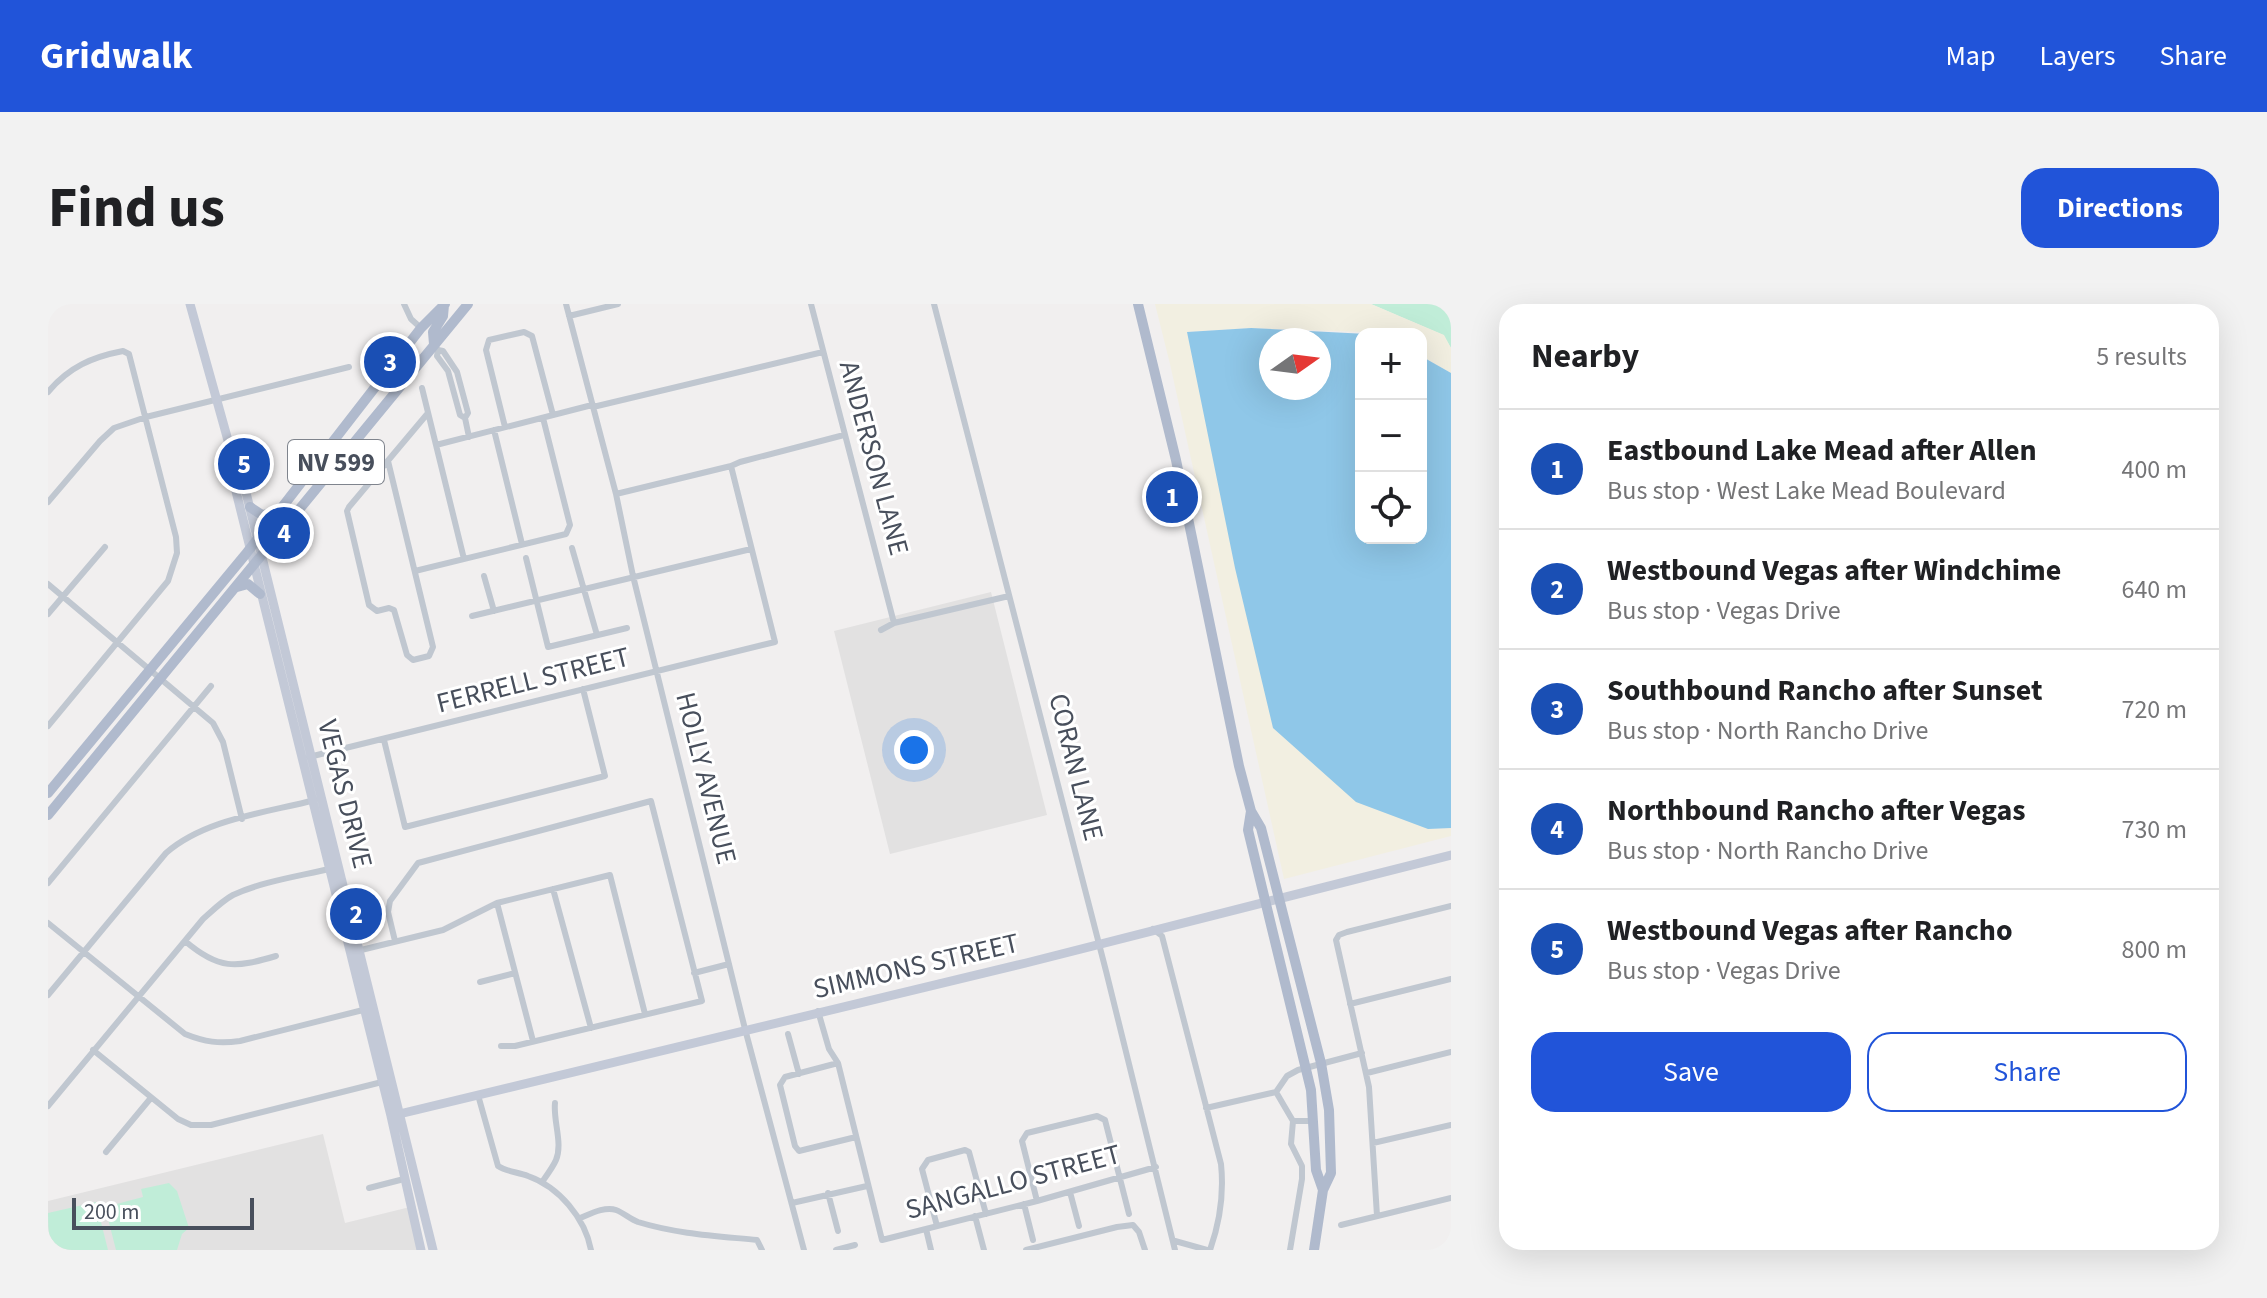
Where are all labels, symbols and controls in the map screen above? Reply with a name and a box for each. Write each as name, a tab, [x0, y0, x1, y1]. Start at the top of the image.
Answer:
text: Gridwalk	[40, 29, 192, 83]
text: Map	[1945, 36, 1995, 76]
text: Layers	[2039, 36, 2115, 76]
text: Share	[2159, 36, 2227, 76]
button: Directions	[2021, 168, 2219, 248]
text: Find us	[48, 169, 225, 248]
north arrow	[1259, 328, 1331, 400]
map controls	[1355, 328, 1427, 544]
button: +	[1355, 328, 1427, 400]
pin: 3	[364, 332, 416, 392]
text: Nearby	[1531, 332, 1639, 381]
text: 5 results	[2096, 338, 2187, 375]
street label: ANDERSON LANE	[829, 356, 919, 560]
button: −	[1355, 400, 1427, 472]
text: Eastbound Lake Mead after Allen	[1607, 429, 2037, 472]
pin: 5	[218, 434, 270, 494]
road number: NV 599	[288, 440, 384, 484]
text: 1	[1550, 451, 1564, 488]
text: 400 m	[2121, 451, 2187, 488]
pin: 1	[1146, 467, 1198, 527]
button: locate	[1355, 472, 1427, 544]
text: Bus stop · West Lake Mead Boulevard	[1607, 472, 2006, 509]
pin: 4	[258, 503, 310, 563]
text: Westbound Vegas after Windchime	[1607, 549, 2061, 592]
text: 2	[1550, 571, 1564, 608]
text: 640 m	[2121, 571, 2187, 608]
text: Bus stop · Vegas Drive	[1607, 592, 1841, 629]
street label: FERRELL STREET	[432, 637, 634, 723]
text: Southbound Rancho after Sunset	[1607, 669, 2042, 712]
street label: HOLLY AVENUE	[665, 688, 747, 868]
street label: CORAN LANE	[1038, 689, 1114, 845]
text: 3	[1550, 691, 1564, 728]
text: 720 m	[2121, 691, 2187, 728]
text: Bus stop · North Rancho Drive	[1607, 712, 1928, 749]
street label: VEGAS DRIVE	[307, 716, 383, 872]
your location	[894, 730, 934, 770]
text: Northbound Rancho after Vegas	[1607, 789, 2026, 832]
text: 4	[1550, 811, 1564, 848]
text: 730 m	[2121, 811, 2187, 848]
text: Bus stop · North Rancho Drive	[1607, 832, 1928, 869]
pin: 2	[330, 884, 382, 944]
text: Westbound Vegas after Rancho	[1607, 909, 2013, 952]
street label: SIMMONS STREET	[809, 923, 1023, 1009]
text: 5	[1550, 931, 1564, 968]
text: 800 m	[2121, 931, 2187, 968]
text: Bus stop · Vegas Drive	[1607, 952, 1841, 989]
button: Save	[1531, 1032, 1851, 1112]
button: Share	[1867, 1032, 2187, 1112]
street label: SANGALLO STREET	[901, 1134, 1125, 1230]
scale bar	[72, 1194, 254, 1230]
text: 200 m	[84, 1196, 139, 1228]

